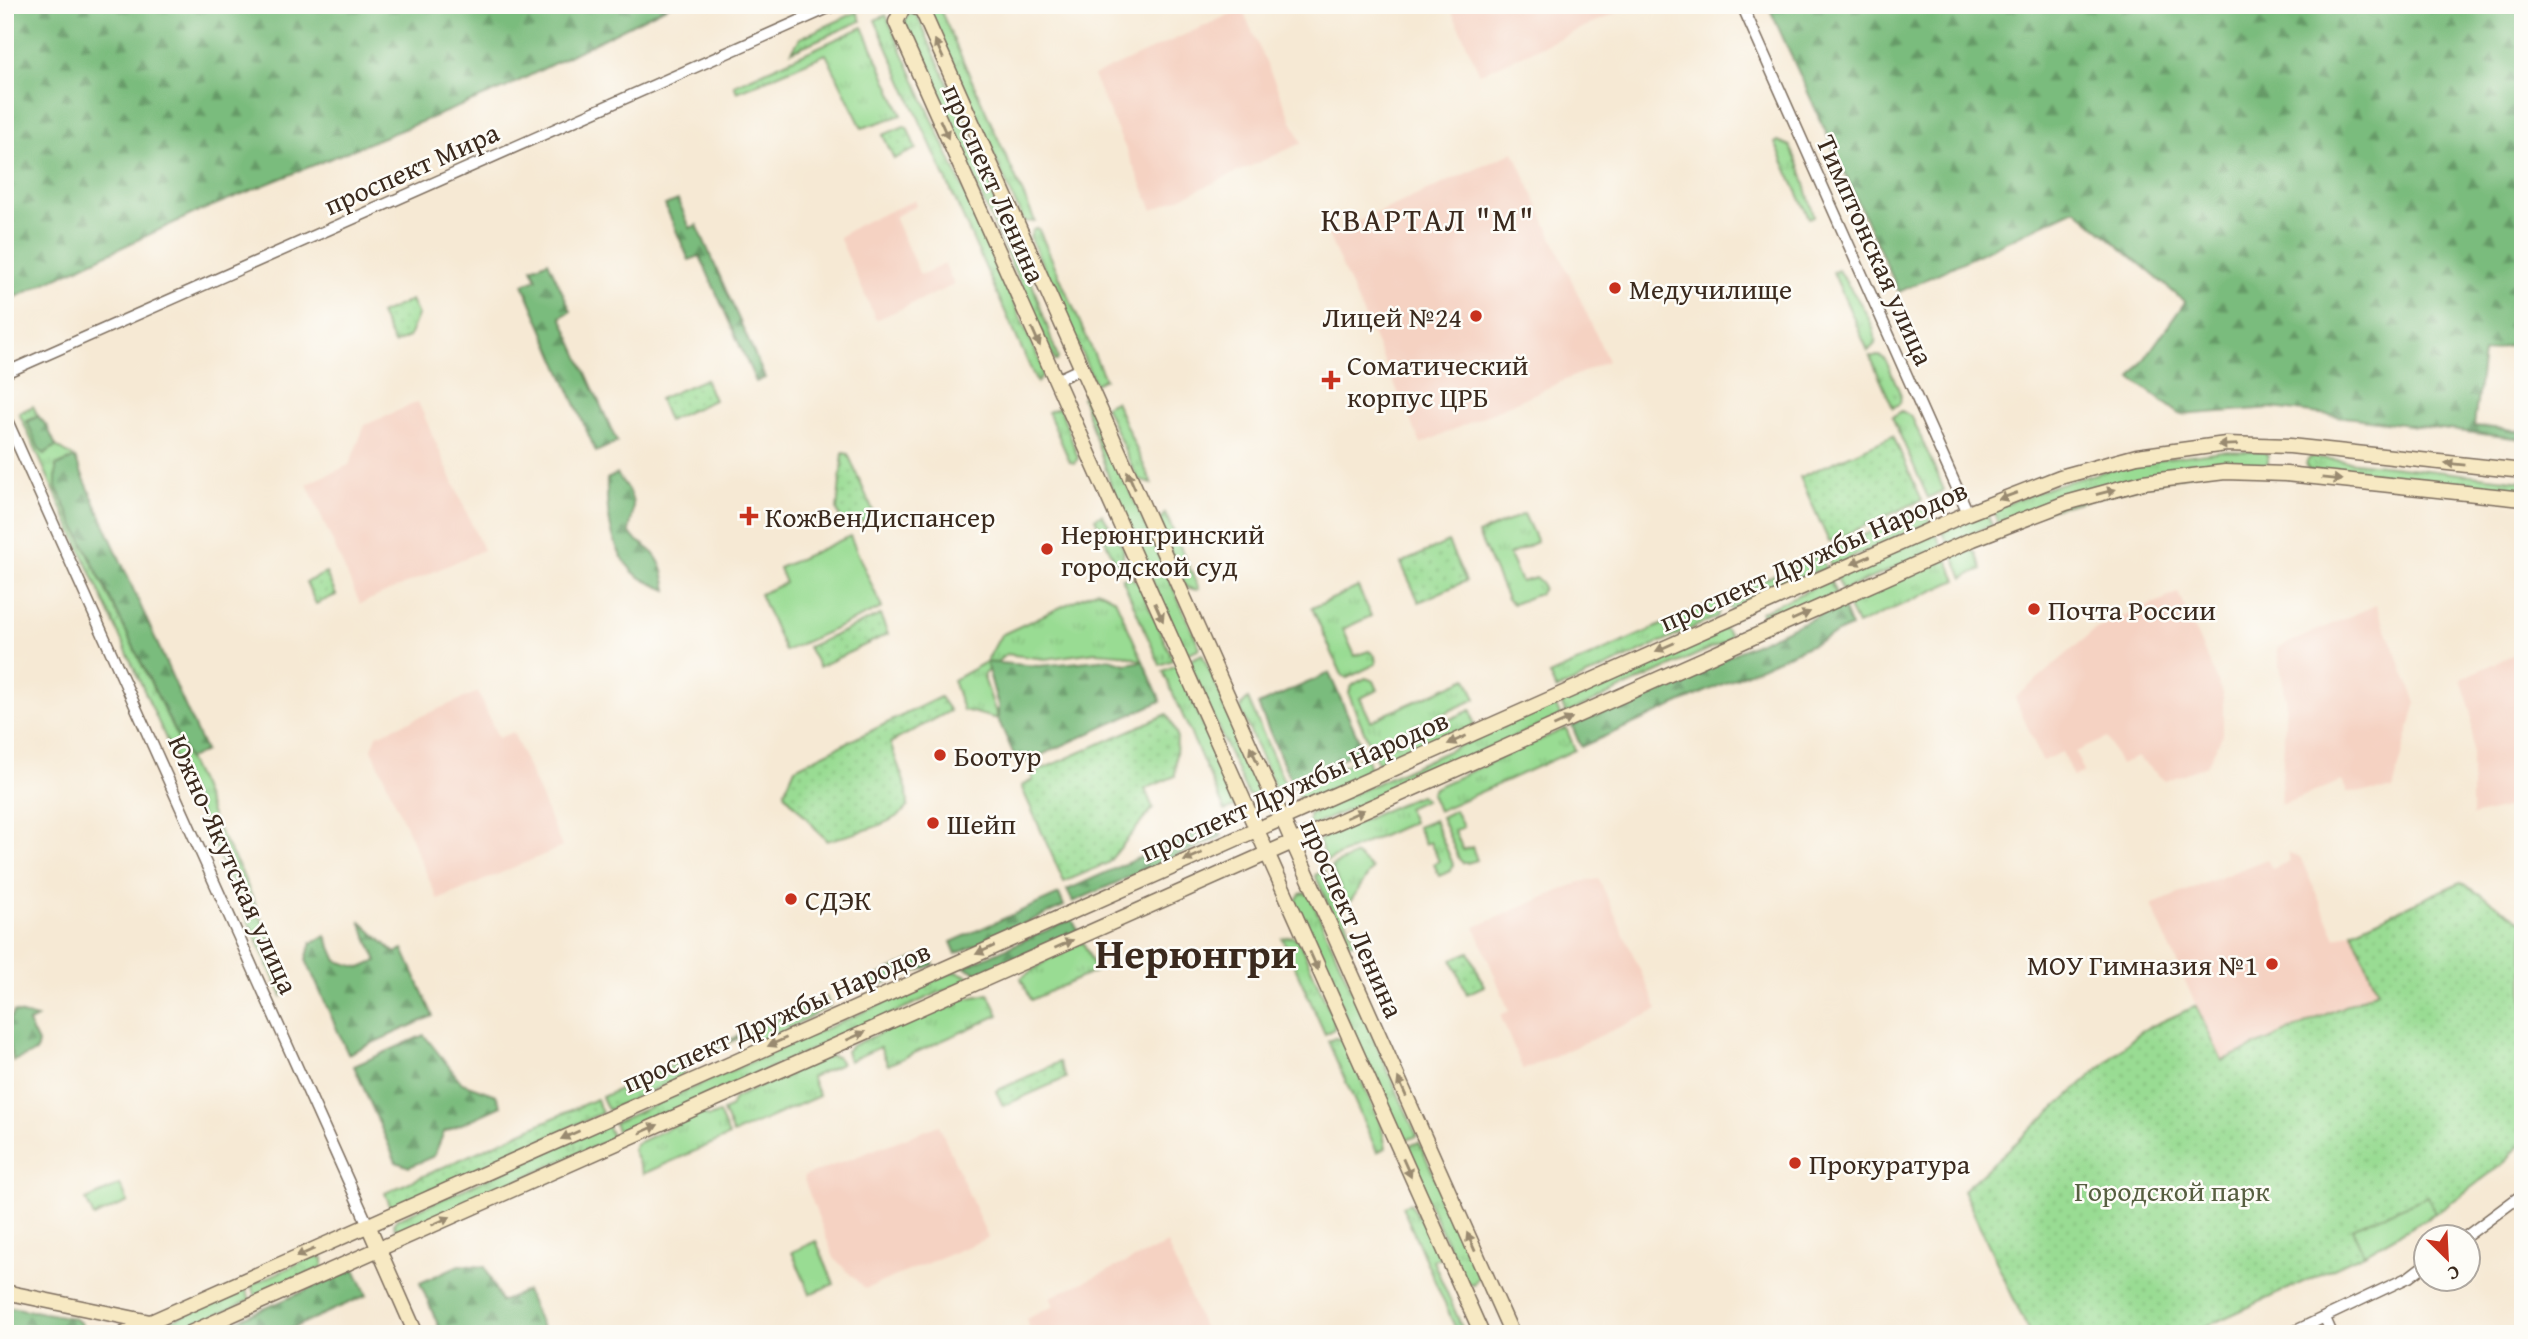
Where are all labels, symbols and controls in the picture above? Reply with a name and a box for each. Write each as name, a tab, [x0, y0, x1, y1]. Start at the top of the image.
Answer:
one-way arrow	[933, 39, 945, 59]
street label: проспект Ленина	[933, 77, 1058, 290]
street label: проспект Мира	[317, 111, 506, 225]
one-way arrow	[938, 119, 950, 139]
street label: Тимптонская улица	[1807, 128, 1946, 372]
district label: КВАРТАЛ "М"	[1321, 196, 1535, 243]
place label: Медучилище	[1629, 268, 1792, 309]
marker: Медучилище	[1607, 280, 1623, 296]
place label: Лицей №24	[1322, 296, 1462, 337]
marker: Лицей №24	[1468, 308, 1484, 324]
one-way arrow	[1031, 326, 1042, 347]
place label: Соматический корпус ЦРБ	[1347, 344, 1529, 417]
marker: Соматический корпус ЦРБ	[1321, 370, 1341, 390]
one-way arrow	[2217, 440, 2239, 451]
one-way arrow	[2444, 458, 2466, 469]
street label: проспект Дружбы Народов	[1652, 468, 1974, 642]
one-way arrow	[1125, 470, 1136, 491]
one-way arrow	[2321, 473, 2343, 484]
one-way arrow	[2096, 486, 2118, 497]
one-way arrow	[1998, 491, 2019, 502]
place label: КожВенДиспансер	[765, 496, 995, 537]
marker: КожВенДиспансер	[739, 506, 759, 526]
place label: Нерюнгринский городской суд	[1061, 513, 1265, 586]
marker: Нерюнгринский городской суд	[1039, 541, 1055, 557]
one-way arrow	[1850, 555, 1871, 566]
place label: Почта России	[2048, 589, 2216, 630]
marker: Почта России	[2026, 601, 2042, 617]
one-way arrow	[1153, 602, 1165, 622]
one-way arrow	[1790, 610, 1811, 621]
one-way arrow	[1655, 641, 1675, 653]
street label: проспект Дружбы Народов	[1133, 698, 1455, 872]
one-way arrow	[1553, 716, 1573, 728]
street label: Южно-Якутская улица	[158, 728, 310, 1001]
one-way arrow	[1447, 734, 1467, 746]
place label: Боотур	[954, 735, 1041, 776]
one-way arrow	[1248, 745, 1259, 766]
marker: Боотур	[932, 747, 948, 763]
place label: Шейп	[947, 803, 1016, 844]
one-way arrow	[1345, 808, 1365, 820]
street label: проспект Ленина	[1291, 812, 1416, 1025]
marker: Шейп	[925, 815, 941, 831]
one-way arrow	[1183, 851, 1203, 863]
place label: СДЭК	[805, 879, 871, 920]
marker: СДЭК	[783, 891, 799, 907]
district label: Нерюнгри	[1095, 922, 1297, 983]
street label: проспект Дружбы Народов	[615, 929, 937, 1103]
one-way arrow	[1054, 938, 1075, 949]
one-way arrow	[975, 944, 995, 956]
place label: МОУ Гимназия №1	[2027, 944, 2258, 985]
one-way arrow	[1308, 951, 1320, 971]
marker: МОУ Гимназия №1	[2264, 956, 2280, 972]
one-way arrow	[846, 1030, 867, 1041]
one-way arrow	[767, 1037, 788, 1048]
one-way arrow	[1396, 1077, 1408, 1097]
one-way arrow	[638, 1123, 659, 1134]
one-way arrow	[559, 1130, 580, 1141]
place label: Прокуратура	[1809, 1143, 1971, 1184]
marker: Прокуратура	[1787, 1155, 1803, 1171]
one-way arrow	[1401, 1158, 1413, 1178]
park label: Городской парк	[2074, 1170, 2270, 1211]
one-way arrow	[431, 1215, 451, 1227]
north arrow	[2412, 1224, 2482, 1294]
one-way arrow	[1465, 1232, 1477, 1252]
one-way arrow	[295, 1248, 316, 1259]
text: С	[2443, 1259, 2465, 1289]

